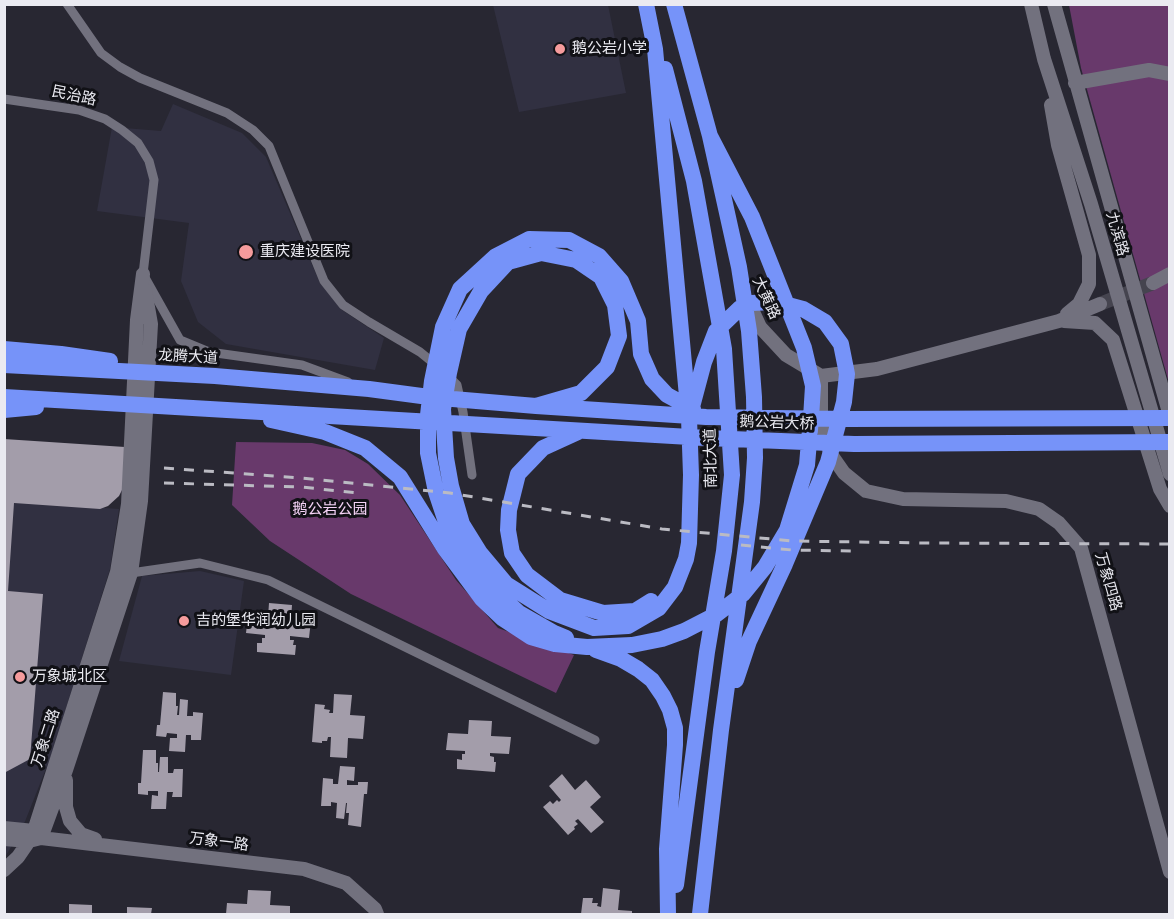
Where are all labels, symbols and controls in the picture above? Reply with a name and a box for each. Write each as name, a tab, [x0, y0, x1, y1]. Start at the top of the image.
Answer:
place label: 鹅公岩小学	[572, 40, 647, 58]
marker: 鹅公岩小学	[553, 42, 567, 56]
street label: 民治路	[50, 83, 98, 109]
street label: 九滨路	[1102, 210, 1132, 258]
marker: 重庆建设医院	[237, 243, 255, 261]
place label: 重庆建设医院	[260, 243, 350, 261]
street label: 大黄路	[748, 274, 784, 322]
street label: 龙腾大道	[158, 346, 218, 368]
street label: 鹅公岩大桥	[739, 413, 815, 433]
street label: 南北大道	[701, 428, 721, 488]
park label: 鹅公岩公园	[293, 501, 367, 519]
street label: 万象四路	[1091, 551, 1125, 613]
place label: 吉的堡华润幼儿园	[196, 612, 316, 630]
marker: 吉的堡华润幼儿园	[177, 614, 191, 628]
place label: 万象城北区	[32, 668, 107, 686]
marker: 万象城北区	[13, 670, 27, 684]
street label: 万象二路	[28, 707, 64, 769]
street label: 万象一路	[188, 829, 250, 855]

